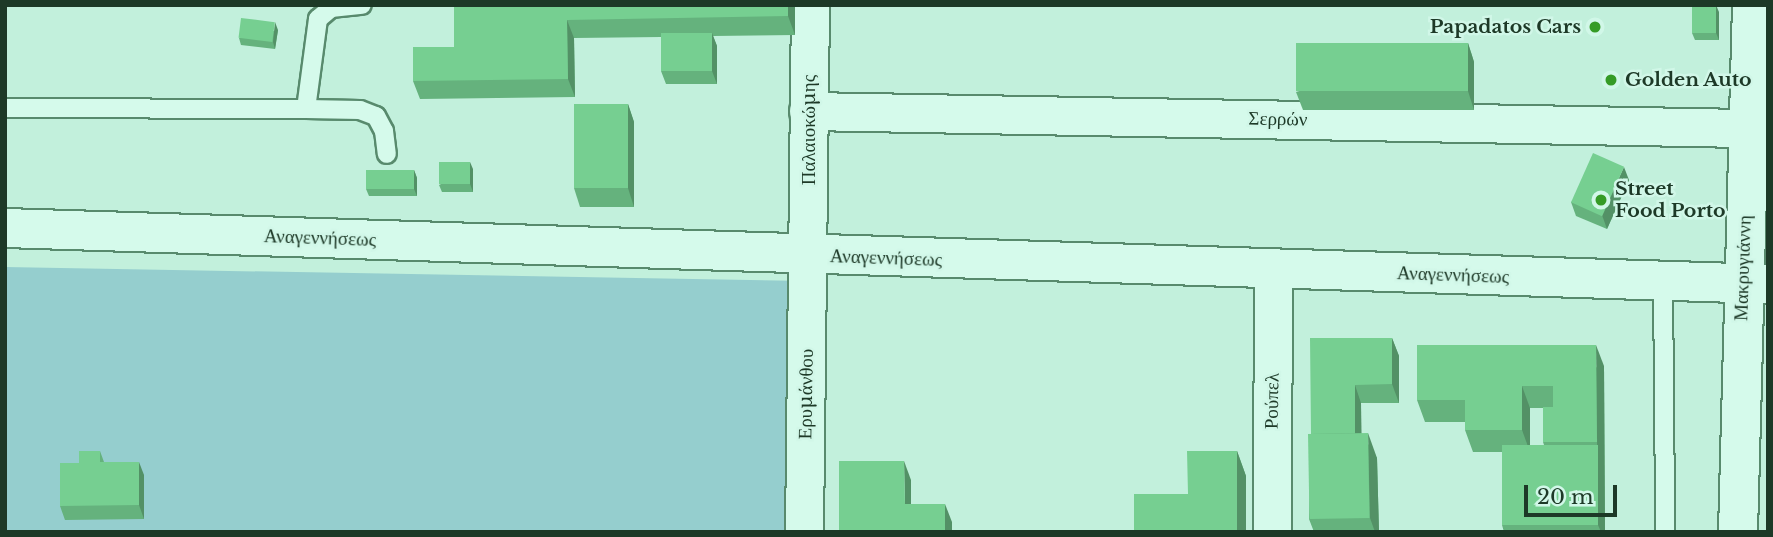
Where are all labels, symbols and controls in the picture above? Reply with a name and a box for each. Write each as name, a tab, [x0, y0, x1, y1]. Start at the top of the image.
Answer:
place label: Papadatos Cars	[1430, 16, 1581, 38]
marker: Papadatos Cars	[1587, 19, 1603, 35]
place label: Golden Auto	[1625, 69, 1752, 91]
marker: Golden Auto	[1603, 72, 1619, 88]
street label: Παλαιοκώμης	[798, 75, 820, 185]
street label: Σερρών	[1248, 107, 1308, 131]
place label: Street Food Porto	[1615, 178, 1726, 222]
marker: Street Food Porto	[1593, 192, 1609, 208]
street label: Μακρυγιάννη	[1730, 215, 1756, 321]
street label: Αναγεννήσεως	[263, 225, 377, 251]
street label: Αναγεννήσεως	[829, 245, 943, 271]
street label: Αναγεννήσεως	[1396, 262, 1510, 288]
street label: Ερυμάνθου	[794, 348, 818, 440]
street label: Ρούπελ	[1260, 373, 1284, 429]
scale bar	[1528, 470, 1621, 514]
text: 20 m	[1537, 484, 1594, 510]

